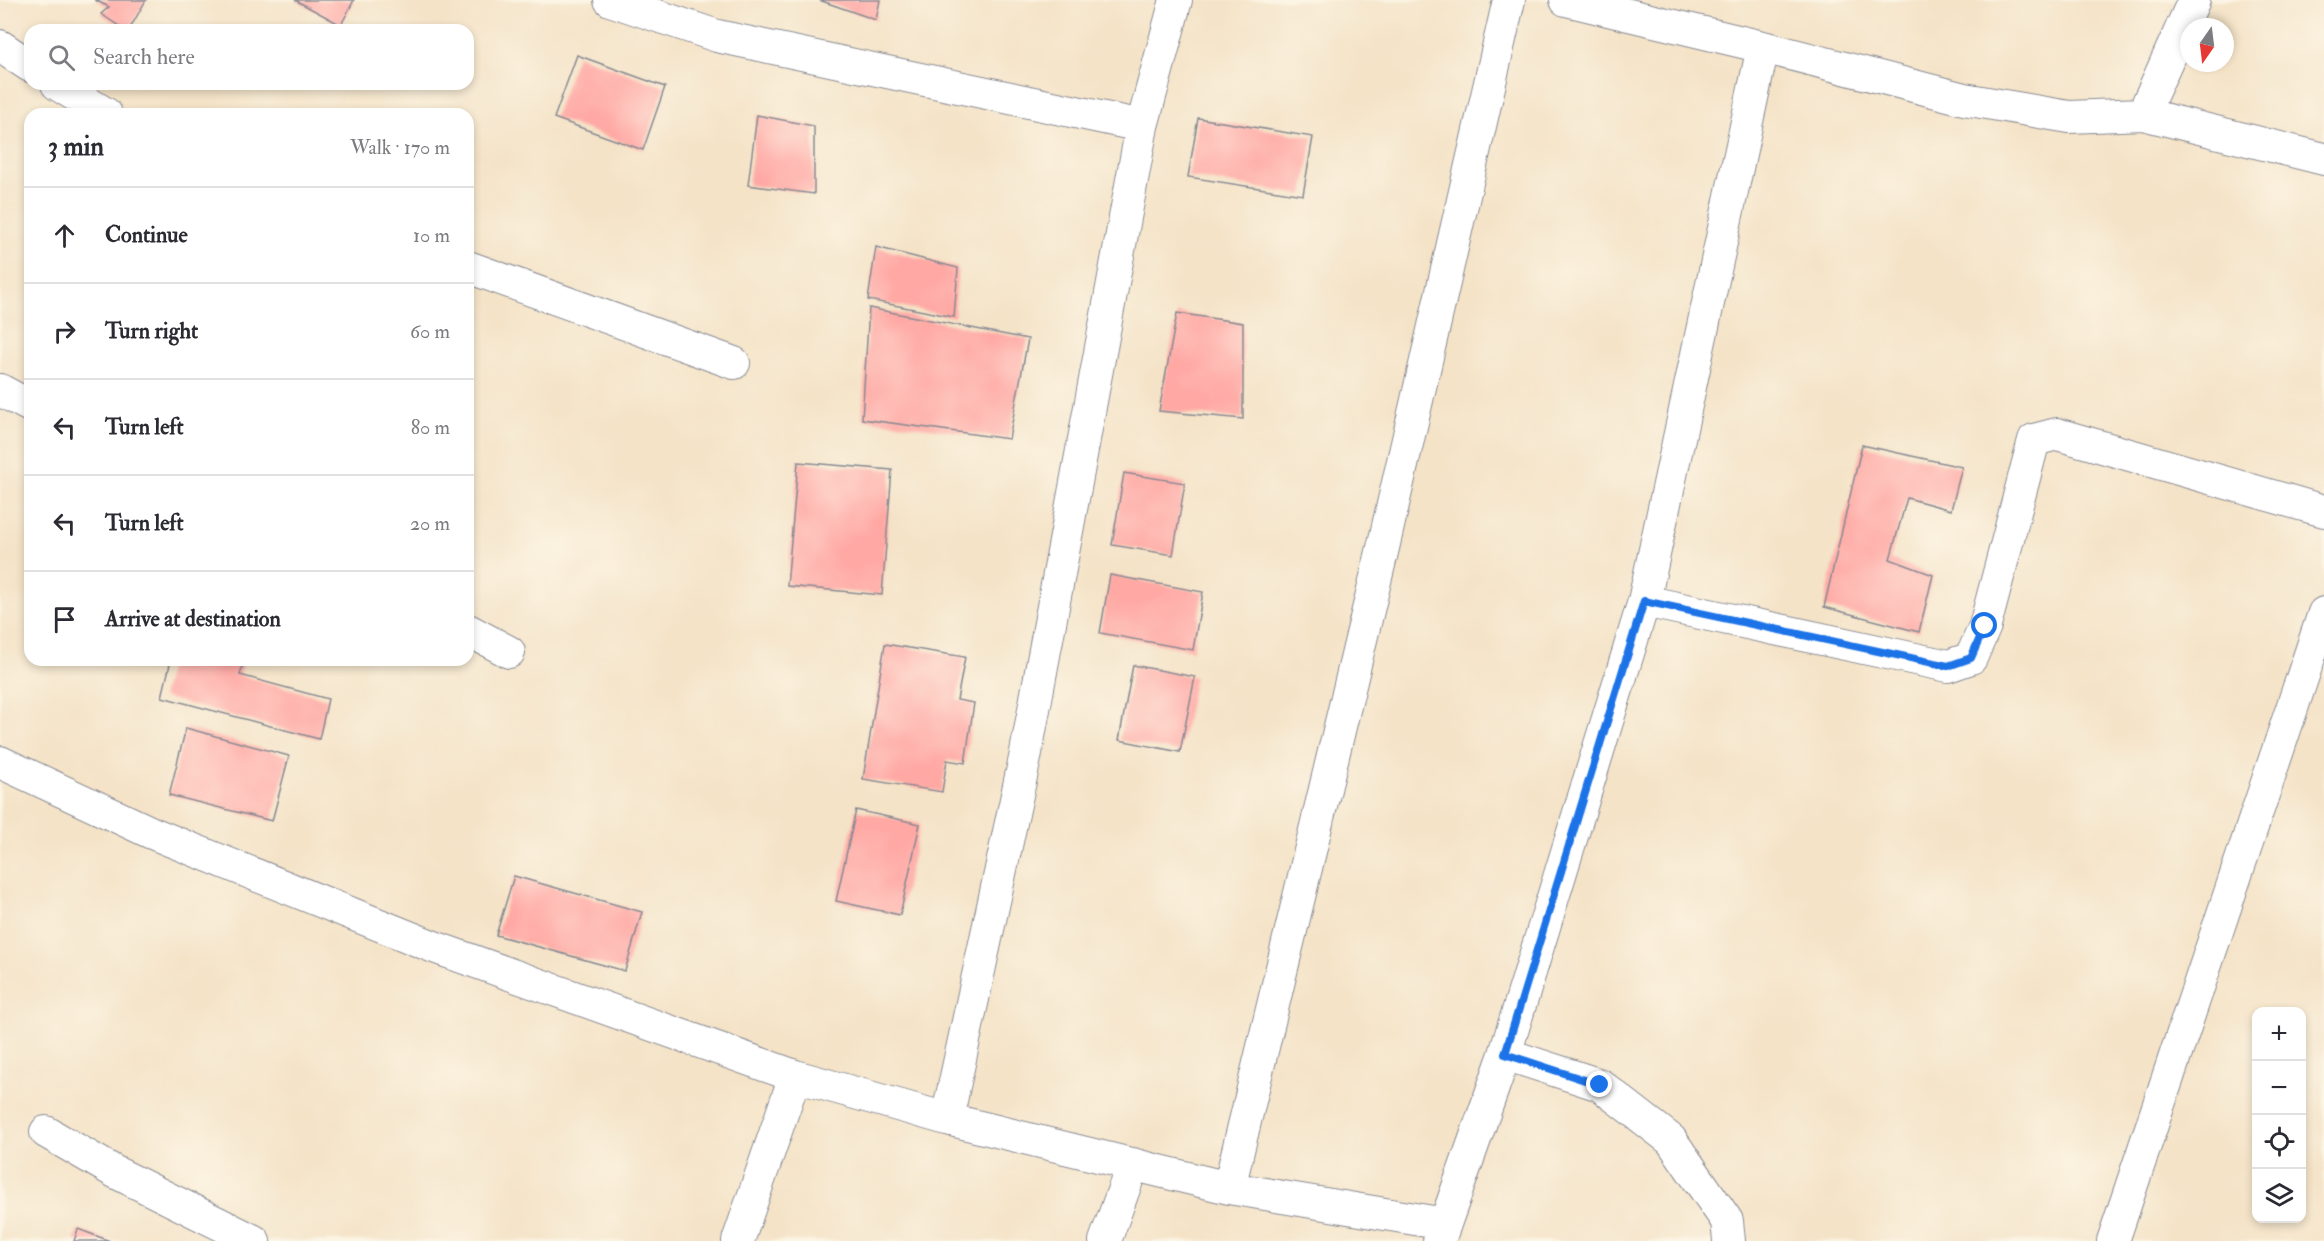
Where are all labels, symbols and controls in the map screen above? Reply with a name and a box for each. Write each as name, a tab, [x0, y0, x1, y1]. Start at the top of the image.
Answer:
north arrow	[2180, 18, 2234, 72]
search box	[24, 24, 474, 90]
icon: search	[45, 41, 78, 74]
text: Search here	[93, 43, 195, 71]
text: 3 min	[48, 131, 104, 163]
text: Walk · 170 m	[350, 135, 450, 160]
icon: ahead	[48, 219, 81, 252]
text: Continue	[105, 221, 188, 249]
text: 10 m	[413, 223, 450, 248]
icon: right	[48, 315, 81, 348]
text: Turn right	[105, 317, 198, 345]
text: 60 m	[410, 319, 450, 344]
icon: left	[48, 411, 81, 444]
text: Turn left	[105, 413, 184, 441]
text: 80 m	[411, 415, 450, 440]
icon: left	[48, 507, 81, 540]
text: Turn left	[105, 509, 184, 537]
text: 20 m	[410, 511, 450, 536]
icon: arrive	[48, 603, 81, 636]
text: Arrive at destination	[105, 605, 281, 633]
route start	[1971, 612, 1997, 638]
map controls	[2252, 1007, 2306, 1223]
button: +	[2252, 1007, 2306, 1061]
button: −	[2252, 1061, 2306, 1115]
route end	[1586, 1071, 1612, 1097]
button: locate	[2252, 1115, 2306, 1169]
button: layers	[2252, 1169, 2306, 1223]

